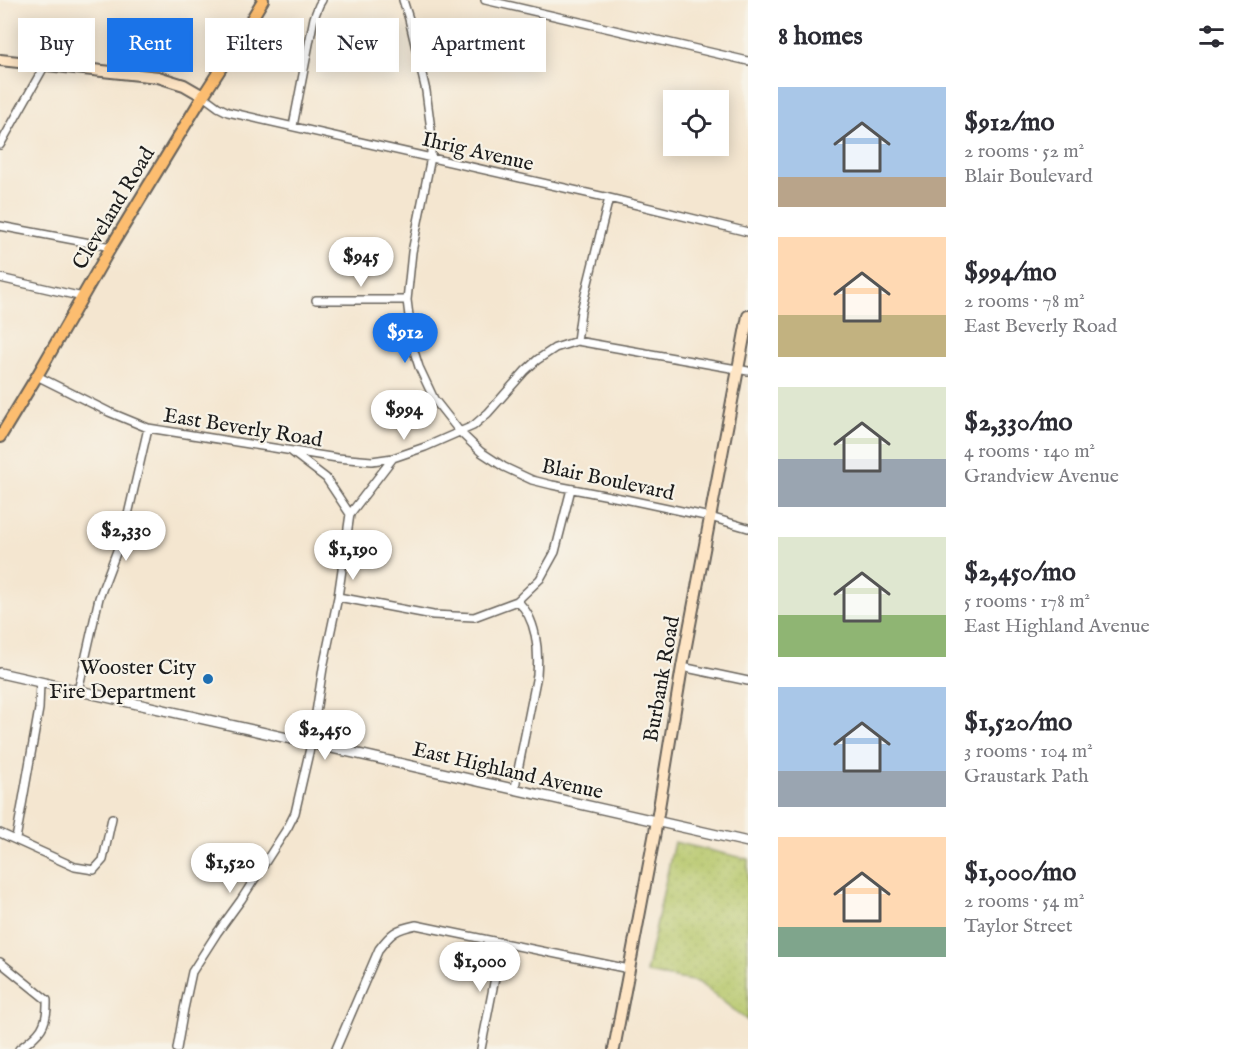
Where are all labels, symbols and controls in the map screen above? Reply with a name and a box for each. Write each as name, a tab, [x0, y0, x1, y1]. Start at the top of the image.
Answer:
chip: Buy	[18, 18, 95, 72]
chip: Rent	[107, 18, 193, 72]
chip: Filters	[205, 18, 304, 72]
chip: New	[316, 18, 399, 72]
chip: Apartment	[411, 18, 546, 72]
text: 8 homes	[778, 20, 863, 53]
icon: filters	[1195, 20, 1228, 53]
map controls	[663, 90, 729, 156]
button: locate	[663, 90, 729, 156]
text: $912/mo	[964, 106, 1054, 139]
icon: home	[826, 111, 898, 183]
street label: Ihrig Avenue	[419, 127, 536, 178]
text: 2 rooms · 52 m²	[964, 139, 1084, 164]
street label: Cleveland Road	[67, 142, 162, 275]
text: Blair Boulevard	[964, 164, 1093, 189]
pin: $945	[325, 237, 397, 288]
text: $945	[343, 244, 379, 269]
text: $994/mo	[964, 256, 1057, 289]
icon: home	[826, 261, 898, 333]
text: 2 rooms · 78 m²	[964, 289, 1085, 314]
pin: $912	[369, 313, 441, 364]
text: East Beverly Road	[964, 314, 1117, 339]
text: $912	[387, 320, 423, 345]
pin: $994	[368, 390, 440, 441]
text: $994	[385, 397, 423, 422]
street label: East Beverly Road	[161, 403, 325, 455]
text: $2,330/mo	[964, 406, 1073, 439]
icon: home	[826, 411, 898, 483]
text: 4 rooms · 140 m²	[964, 439, 1095, 464]
street label: Blair Boulevard	[539, 453, 677, 508]
text: Grandview Avenue	[964, 464, 1119, 489]
pin: $2,330	[77, 511, 175, 562]
text: $2,330	[101, 518, 151, 543]
pin: $1,190	[304, 530, 402, 581]
text: $1,190	[328, 537, 378, 562]
text: $2,450/mo	[964, 556, 1076, 589]
icon: home	[826, 561, 898, 633]
text: 5 rooms · 178 m²	[964, 589, 1090, 614]
street label: Burbank Road	[638, 613, 687, 744]
text: East Highland Avenue	[964, 614, 1150, 639]
place label: Wooster City Fire Department	[49, 655, 197, 706]
marker: Wooster City Fire Department	[201, 672, 215, 686]
text: $1,520/mo	[964, 706, 1072, 739]
pin: $2,450	[276, 710, 374, 761]
icon: home	[826, 711, 898, 783]
text: $2,450	[299, 717, 351, 742]
street label: East Highland Avenue	[410, 736, 606, 807]
text: 3 rooms · 104 m²	[964, 739, 1093, 764]
text: Graustark Path	[964, 764, 1089, 789]
pin: $1,520	[181, 843, 279, 894]
text: $1,520	[205, 850, 255, 875]
text: $1,000/mo	[964, 856, 1076, 889]
icon: home	[826, 861, 898, 933]
text: 2 rooms · 54 m²	[964, 889, 1085, 914]
text: Taylor Street	[964, 914, 1073, 939]
pin: $1,000	[431, 942, 529, 993]
text: $1,000	[453, 949, 507, 974]

